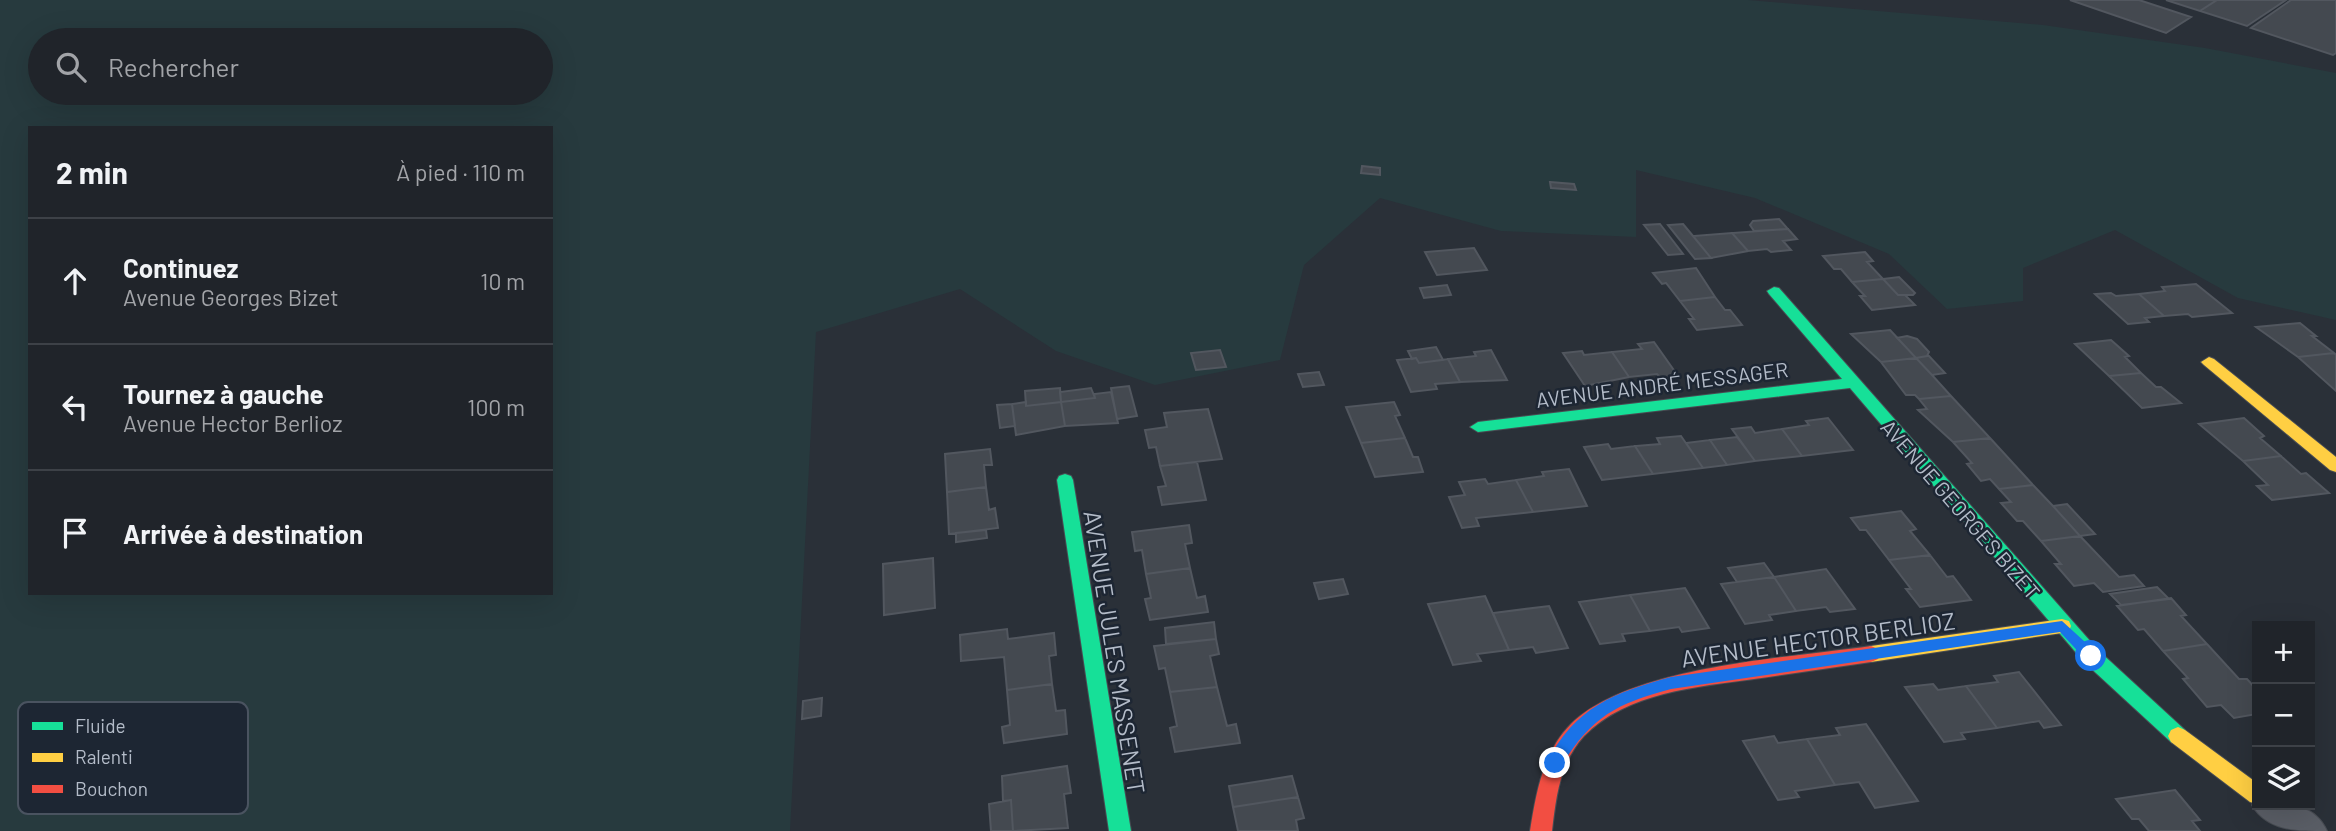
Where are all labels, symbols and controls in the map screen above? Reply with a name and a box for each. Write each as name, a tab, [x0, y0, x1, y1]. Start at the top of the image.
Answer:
search box	[28, 28, 553, 105]
icon: search	[52, 48, 90, 86]
text: Rechercher	[108, 51, 239, 82]
text: 2 min	[56, 154, 128, 190]
text: À pied · 110 m	[396, 158, 525, 186]
text: Continuez	[123, 252, 239, 283]
icon: ahead	[56, 262, 94, 300]
text: 10 m	[480, 267, 525, 295]
text: Avenue Georges Bizet	[123, 283, 339, 311]
street label: AVENUE ANDRÉ MESSAGER	[1535, 356, 1789, 412]
text: Tournez à gauche	[123, 378, 324, 409]
icon: left	[56, 388, 94, 426]
text: 100 m	[467, 393, 525, 421]
text: Avenue Hector Berlioz	[123, 409, 342, 437]
street label: AVENUE GEORGES BIZET	[1876, 414, 2046, 604]
street label: AVENUE JULES MASSENET	[1078, 508, 1152, 796]
icon: arrive	[56, 514, 94, 552]
text: Arrivée à destination	[123, 518, 363, 549]
street label: AVENUE HECTOR BERLIOZ	[1679, 605, 1957, 673]
map controls	[2252, 621, 2315, 810]
button: +	[2252, 621, 2315, 684]
route start	[2075, 640, 2106, 671]
button: −	[2252, 684, 2315, 747]
legend	[18, 702, 248, 814]
text: Fluide	[75, 714, 126, 737]
text: Ralenti	[75, 745, 133, 768]
route end	[1539, 747, 1570, 778]
button: layers	[2252, 747, 2315, 810]
text: Bouchon	[75, 777, 148, 800]

